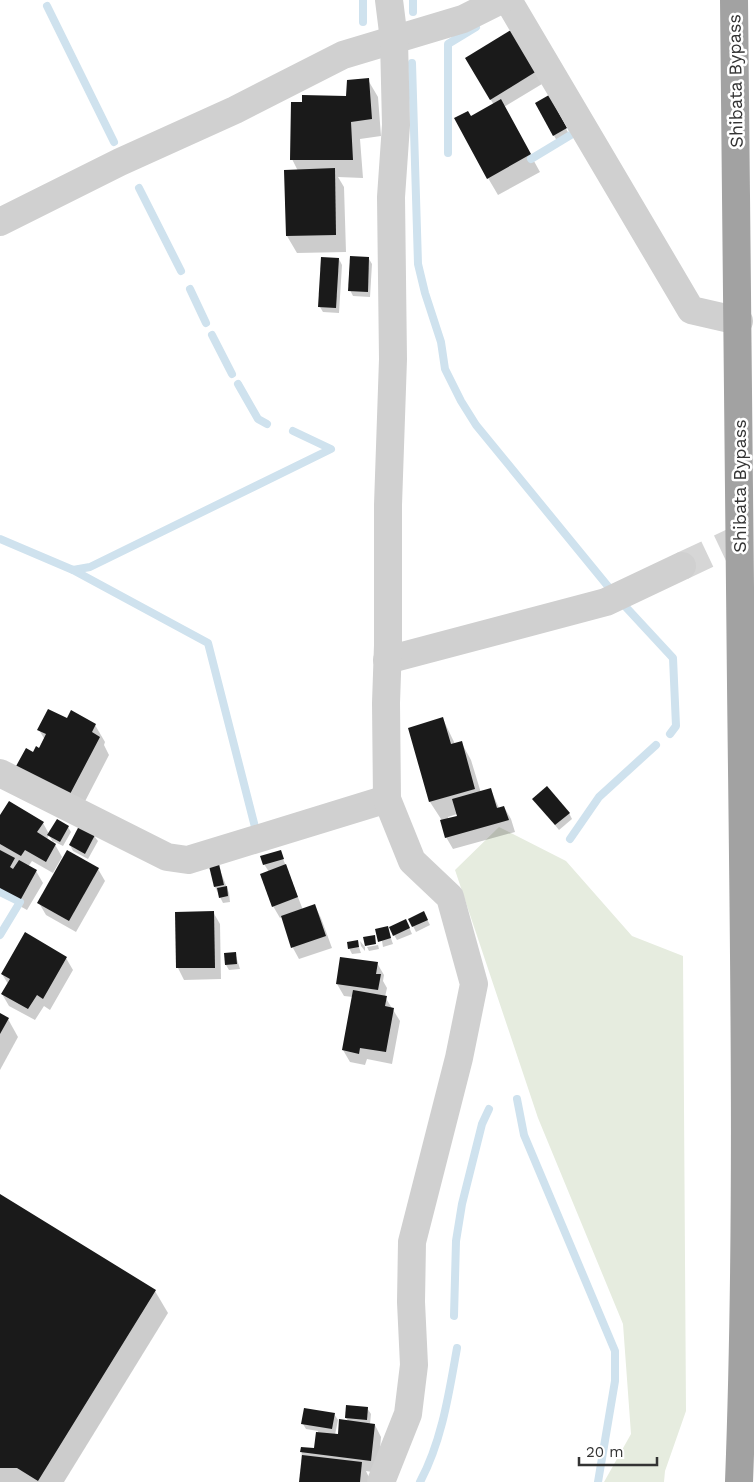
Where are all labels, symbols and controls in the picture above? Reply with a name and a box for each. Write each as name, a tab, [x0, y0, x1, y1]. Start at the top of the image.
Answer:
street label: Shibata Bypass	[723, 14, 747, 148]
street label: Shibata Bypass	[729, 419, 750, 553]
scale bar	[579, 1434, 656, 1466]
text: 20 m	[586, 1443, 624, 1461]

